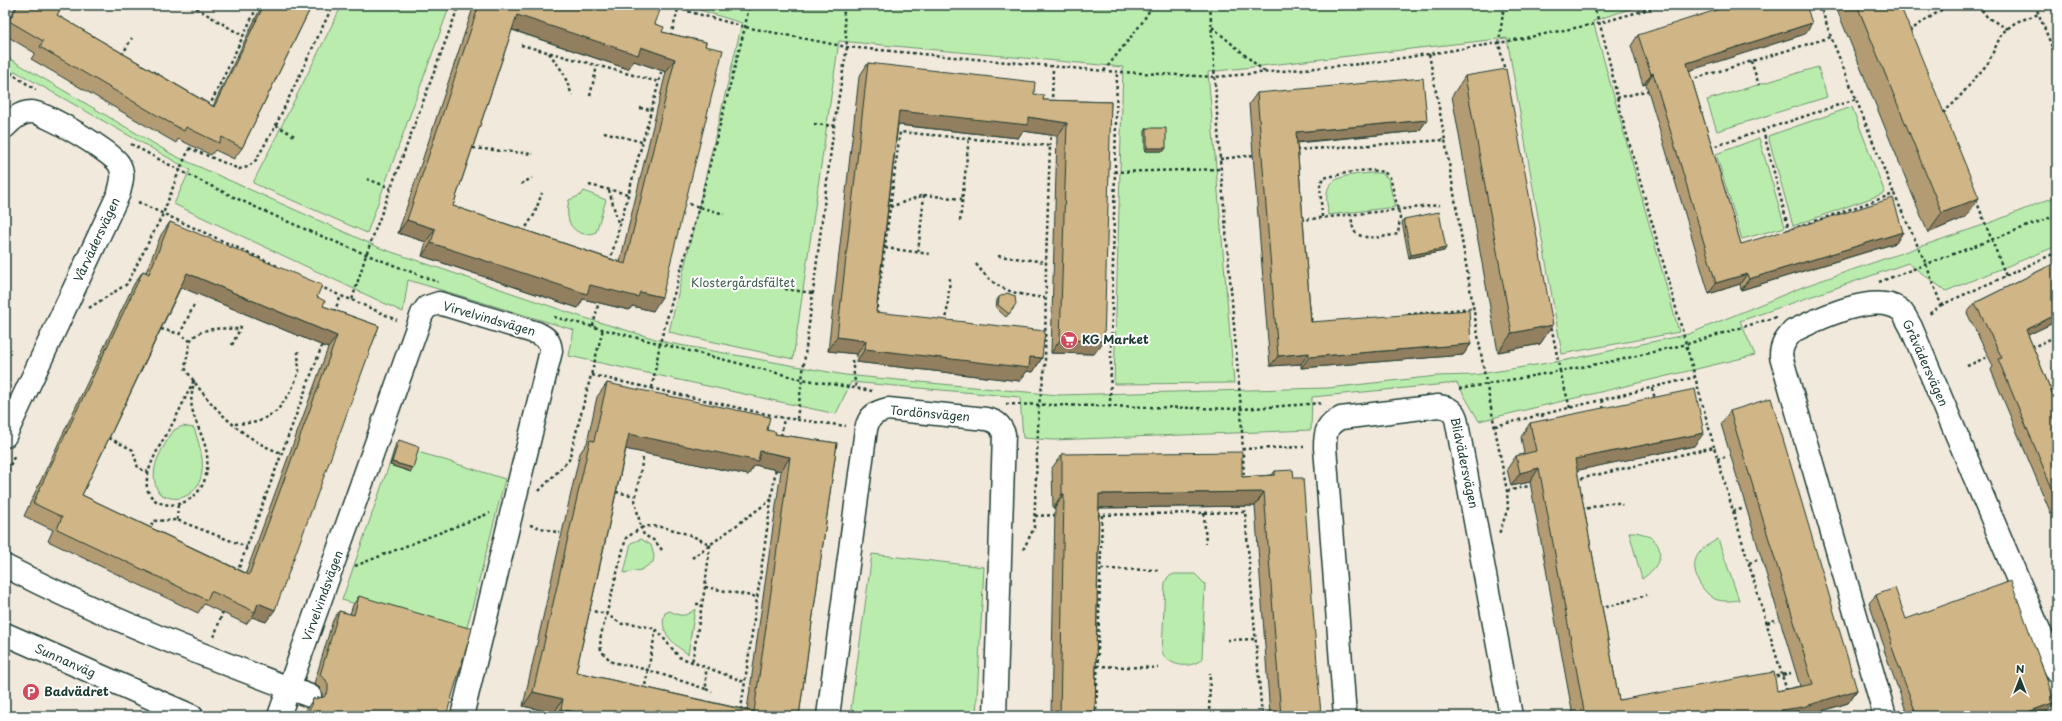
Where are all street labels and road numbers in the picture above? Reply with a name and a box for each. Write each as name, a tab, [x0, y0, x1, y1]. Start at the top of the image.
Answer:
street label: Vårvädersvägen	[69, 194, 124, 285]
street label: Virvelvindsvägen	[441, 296, 538, 340]
street label: Gråvädersvägen	[1899, 316, 1953, 409]
street label: Tordönsvägen	[889, 401, 971, 425]
street label: Blidvädersvägen	[1447, 416, 1483, 510]
street label: Virvelvindsvägen	[297, 548, 347, 644]
street label: Sunnanväg	[32, 639, 99, 682]

